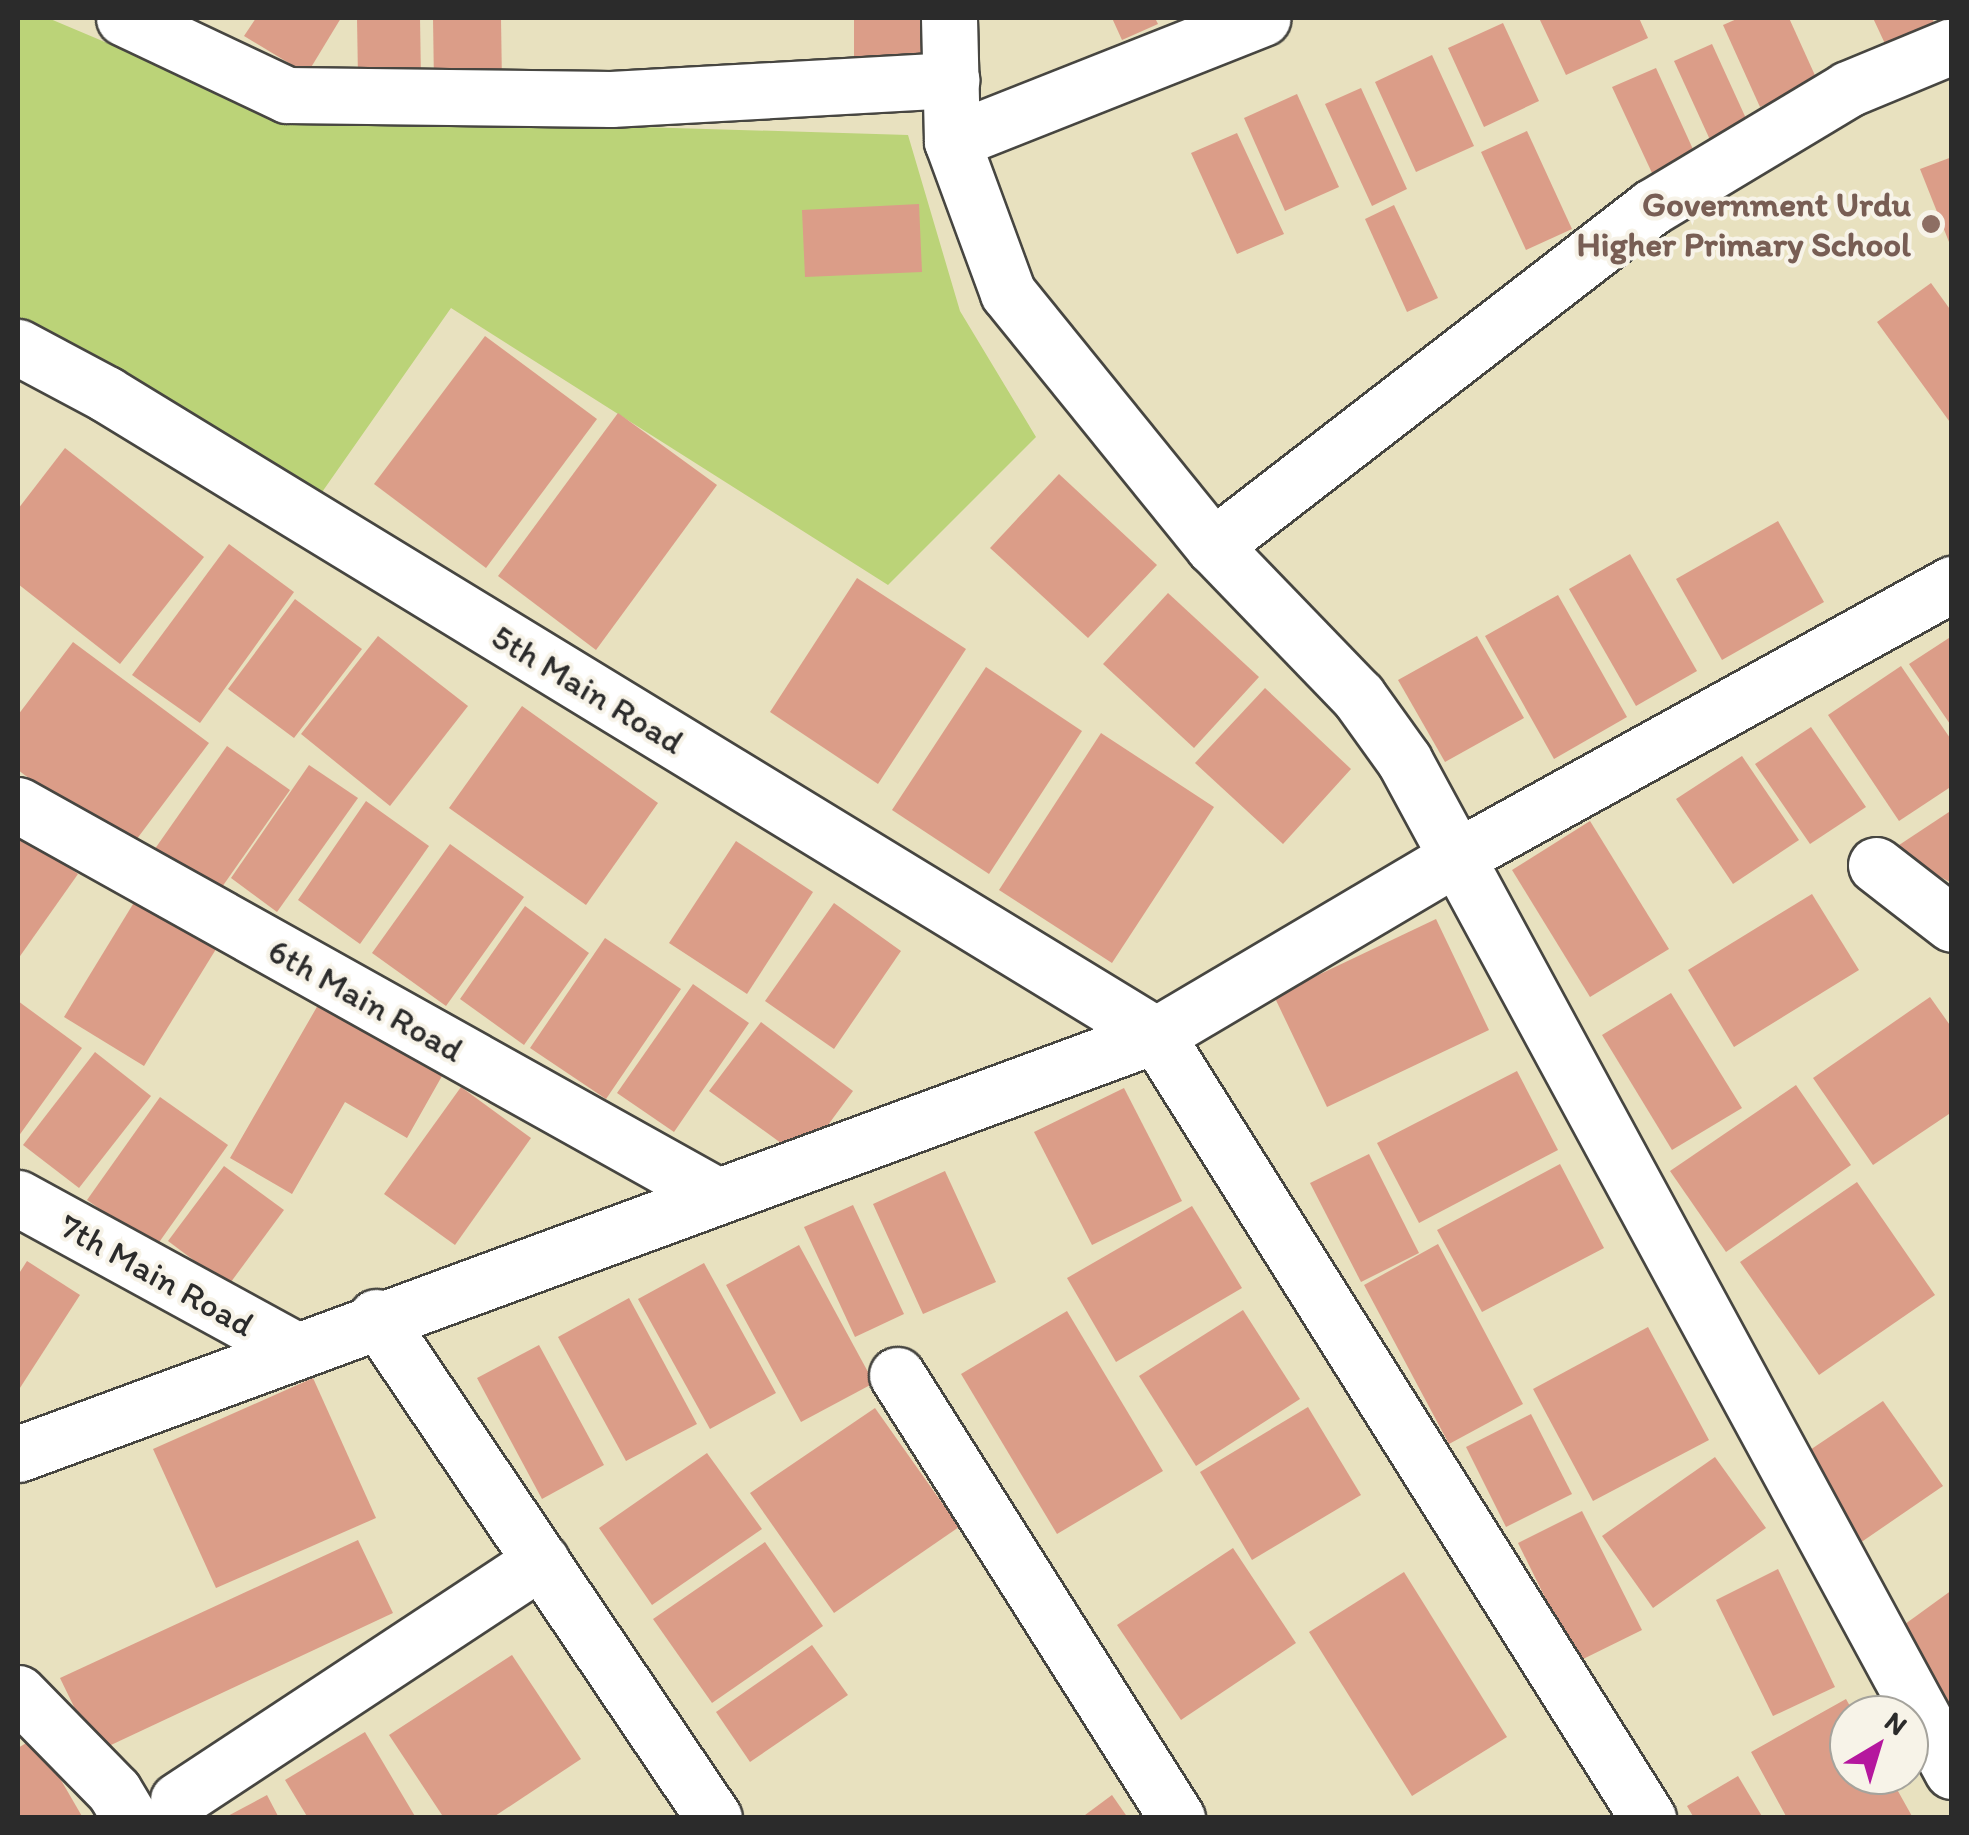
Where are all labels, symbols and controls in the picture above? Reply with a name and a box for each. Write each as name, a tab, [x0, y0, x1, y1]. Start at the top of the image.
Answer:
place label: Government Urdu Higher Primary School	[1578, 183, 1911, 265]
marker: Government Urdu Higher Primary School	[1920, 213, 1942, 235]
street label: 5th Main Road	[485, 616, 691, 762]
street label: 6th Main Road	[262, 929, 470, 1071]
street label: 7th Main Road	[53, 1205, 261, 1345]
north arrow	[1829, 1695, 1929, 1795]
text: N	[1878, 1704, 1914, 1742]

